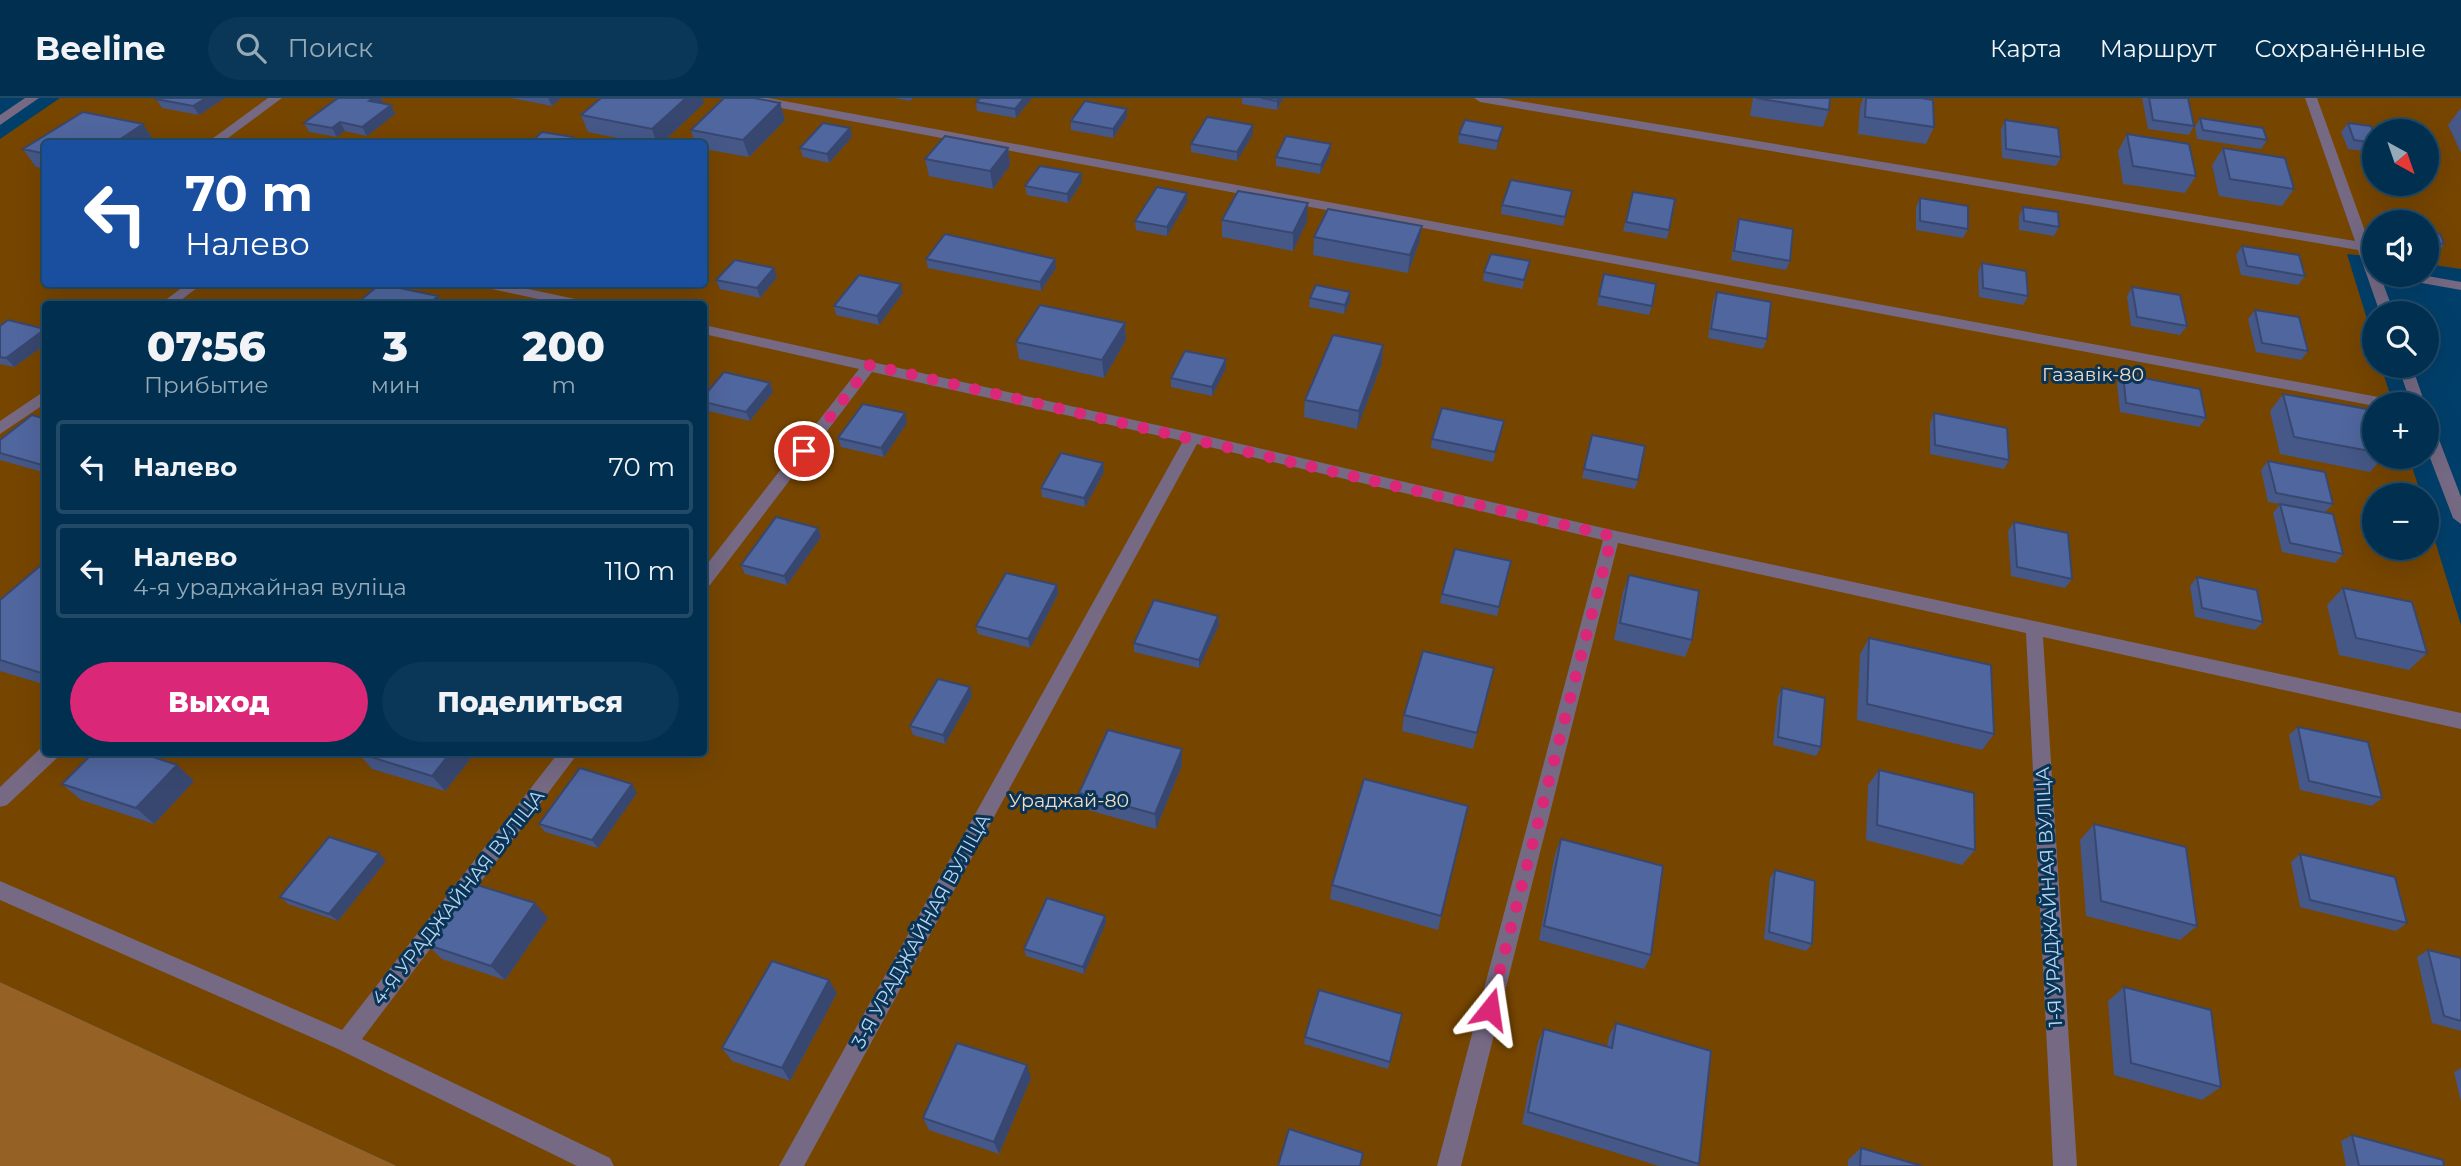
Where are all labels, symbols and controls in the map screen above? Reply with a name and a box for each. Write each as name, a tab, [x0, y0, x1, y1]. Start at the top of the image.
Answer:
search box	[208, 17, 698, 80]
text: Beeline	[35, 28, 166, 68]
icon: search	[232, 29, 270, 67]
text: Поиск	[288, 32, 373, 64]
text: Карта	[1990, 34, 2062, 63]
text: Маршрут	[2100, 34, 2216, 63]
text: Сохранённые	[2254, 34, 2426, 63]
north arrow	[2362, 119, 2440, 196]
map controls	[2362, 119, 2439, 560]
text: 70 m	[185, 164, 313, 223]
icon: left	[70, 168, 161, 259]
button: sound	[2362, 210, 2439, 287]
text: Налево	[185, 224, 310, 263]
button: search	[2362, 301, 2439, 378]
text: 07:56	[147, 320, 266, 372]
text: 3	[383, 320, 408, 372]
text: 200	[522, 320, 605, 372]
park label: Газавік-80	[2042, 363, 2144, 386]
text: Прибытие	[144, 371, 269, 399]
text: мин	[371, 371, 420, 399]
text: m	[551, 371, 576, 399]
button: +	[2362, 392, 2439, 469]
pin	[774, 421, 834, 481]
icon: arrive	[785, 432, 823, 470]
icon: left	[74, 448, 112, 486]
text: Налево	[133, 451, 237, 483]
text: 70 m	[609, 451, 675, 483]
button: −	[2362, 483, 2439, 560]
text: Налево	[133, 541, 237, 573]
icon: left	[74, 552, 112, 590]
text: 110 m	[605, 555, 675, 587]
text: 4-я ураджайная вуліца	[133, 573, 407, 601]
button: Выход	[70, 662, 368, 742]
button: Поделиться	[382, 662, 679, 742]
street label: 1-Я УРАДЖАЙНАЯ ВУЛІЦА	[2031, 766, 2067, 1028]
street label: 4-Я УРАДЖАЙНАЯ ВУЛІЦА	[367, 785, 549, 1009]
park label: Ураджай-80	[1009, 789, 1129, 812]
street label: 3-Я УРАДЖАЙНАЯ ВУЛІЦА	[847, 810, 995, 1052]
position arrow	[1453, 972, 1527, 1046]

